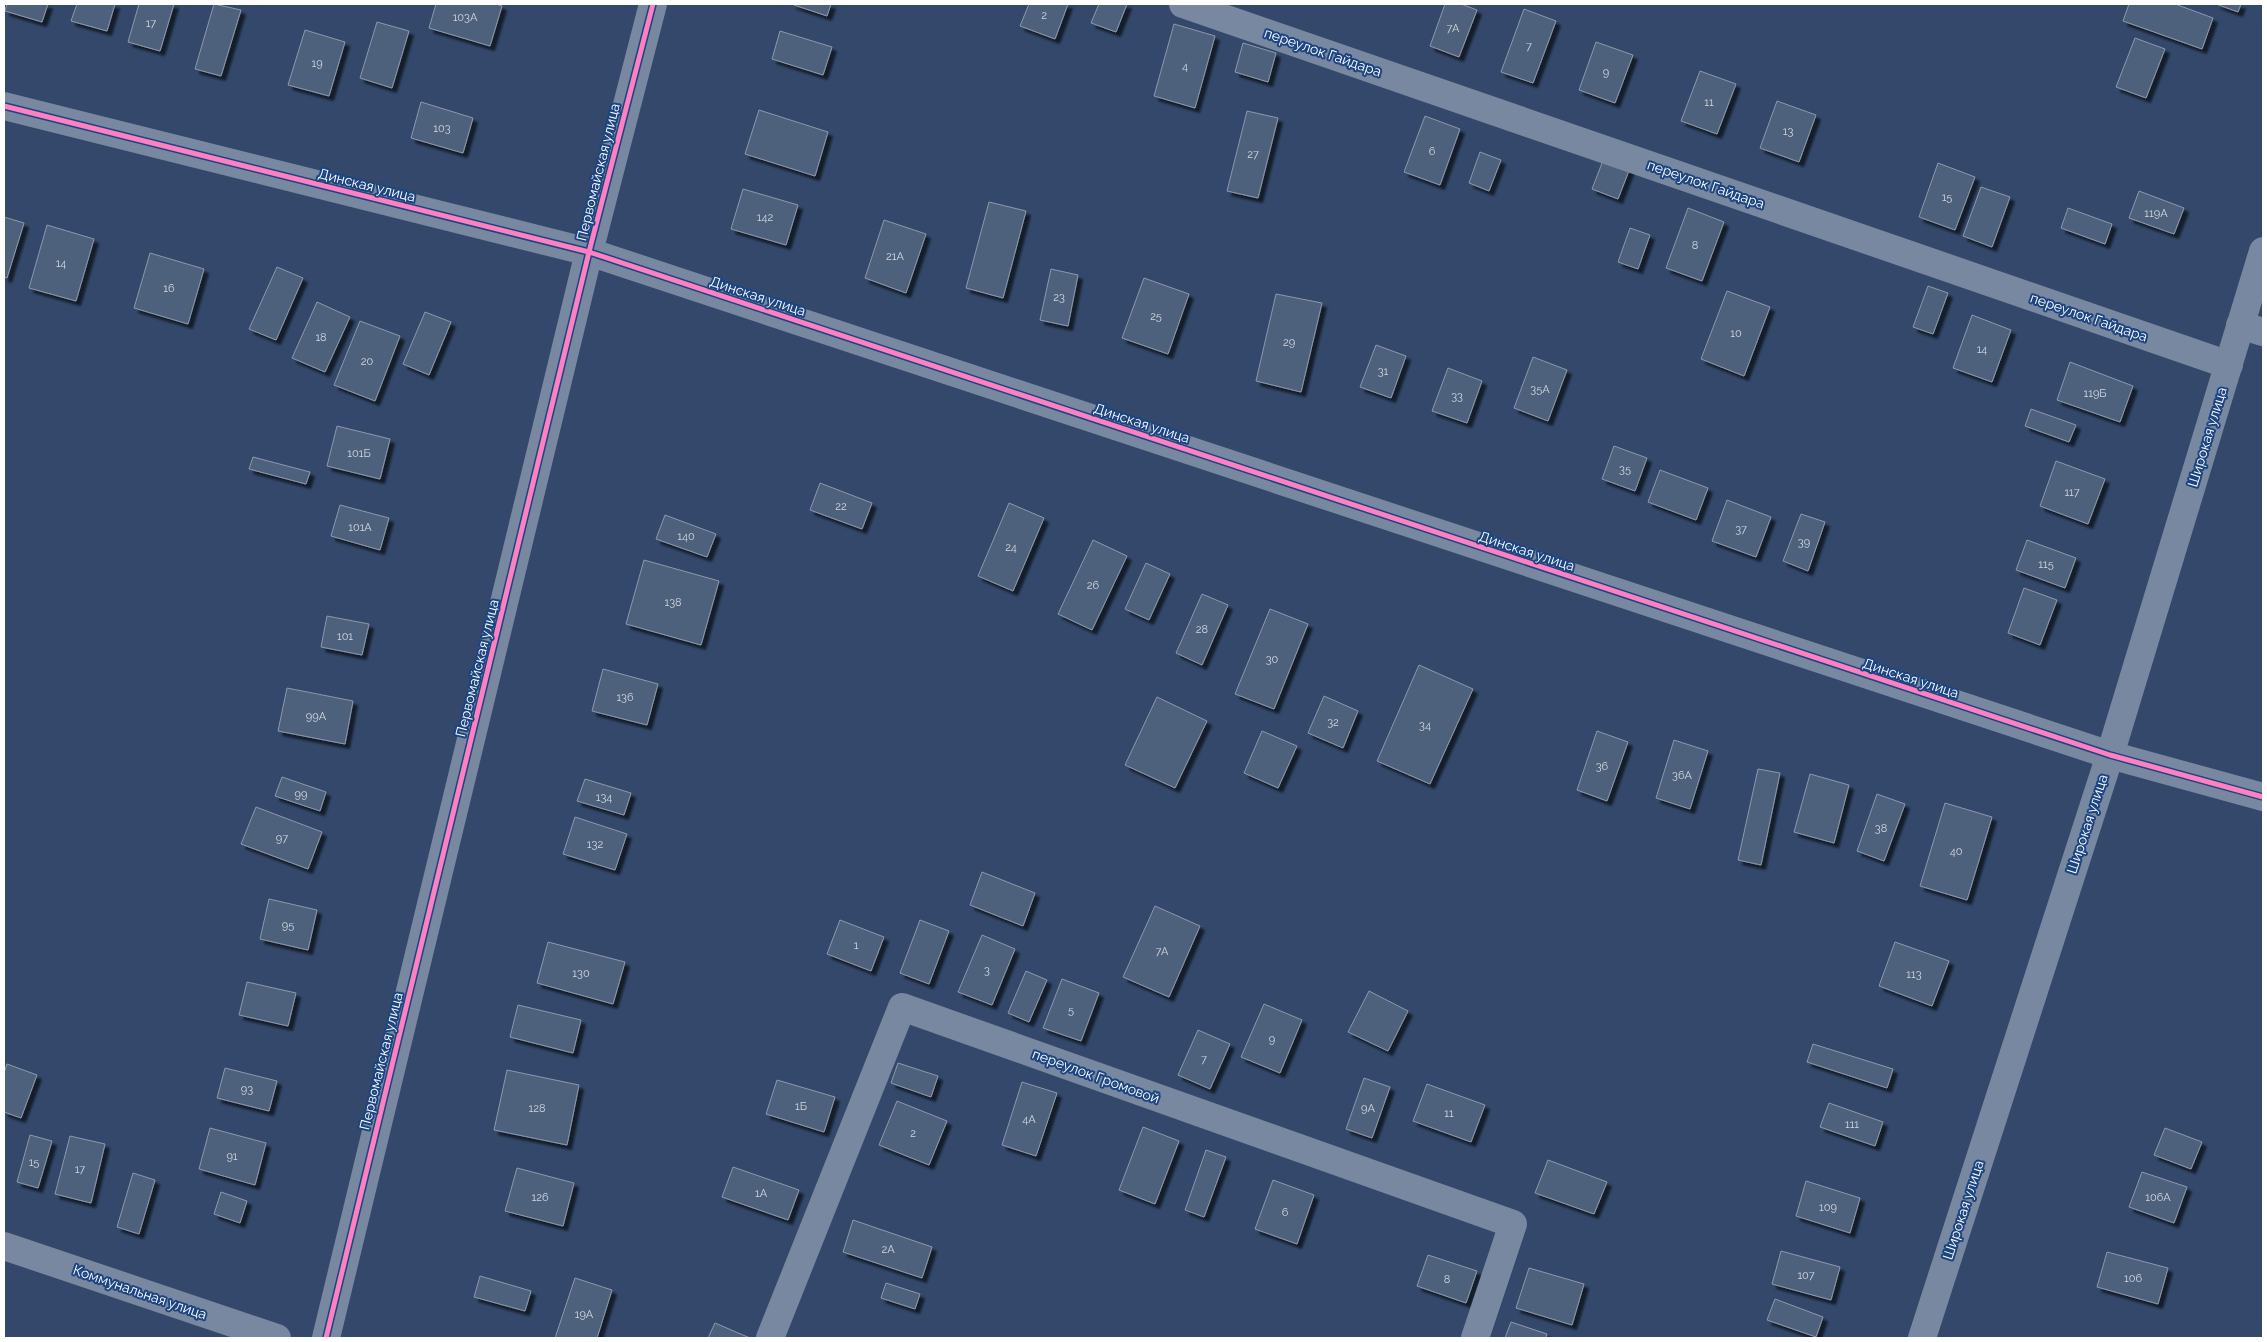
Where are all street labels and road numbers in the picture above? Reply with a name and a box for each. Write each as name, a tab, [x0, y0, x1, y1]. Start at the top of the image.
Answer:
street label: переулок Гайдара	[1262, 24, 1384, 80]
street label: Первомайская улица	[573, 102, 623, 242]
street label: переулок Гайдара	[1645, 156, 1767, 212]
street label: Динская улица	[317, 165, 417, 205]
street label: Динская улица	[708, 273, 808, 319]
street label: переулок Гайдара	[2028, 289, 2150, 345]
street label: Широкая улица	[2184, 385, 2230, 489]
street label: Динская улица	[1092, 400, 1192, 446]
street label: Динская улица	[1477, 528, 1577, 574]
street label: Первомайская улица	[452, 598, 502, 738]
street label: Динская улица	[1861, 655, 1961, 701]
street label: Широкая улица	[2063, 772, 2111, 876]
street label: Первомайская улица	[356, 991, 406, 1131]
street label: переулок Громовой	[1030, 1046, 1162, 1106]
street label: Широкая улица	[1939, 1158, 1987, 1262]
street label: Коммунальная улица	[71, 1262, 209, 1322]

